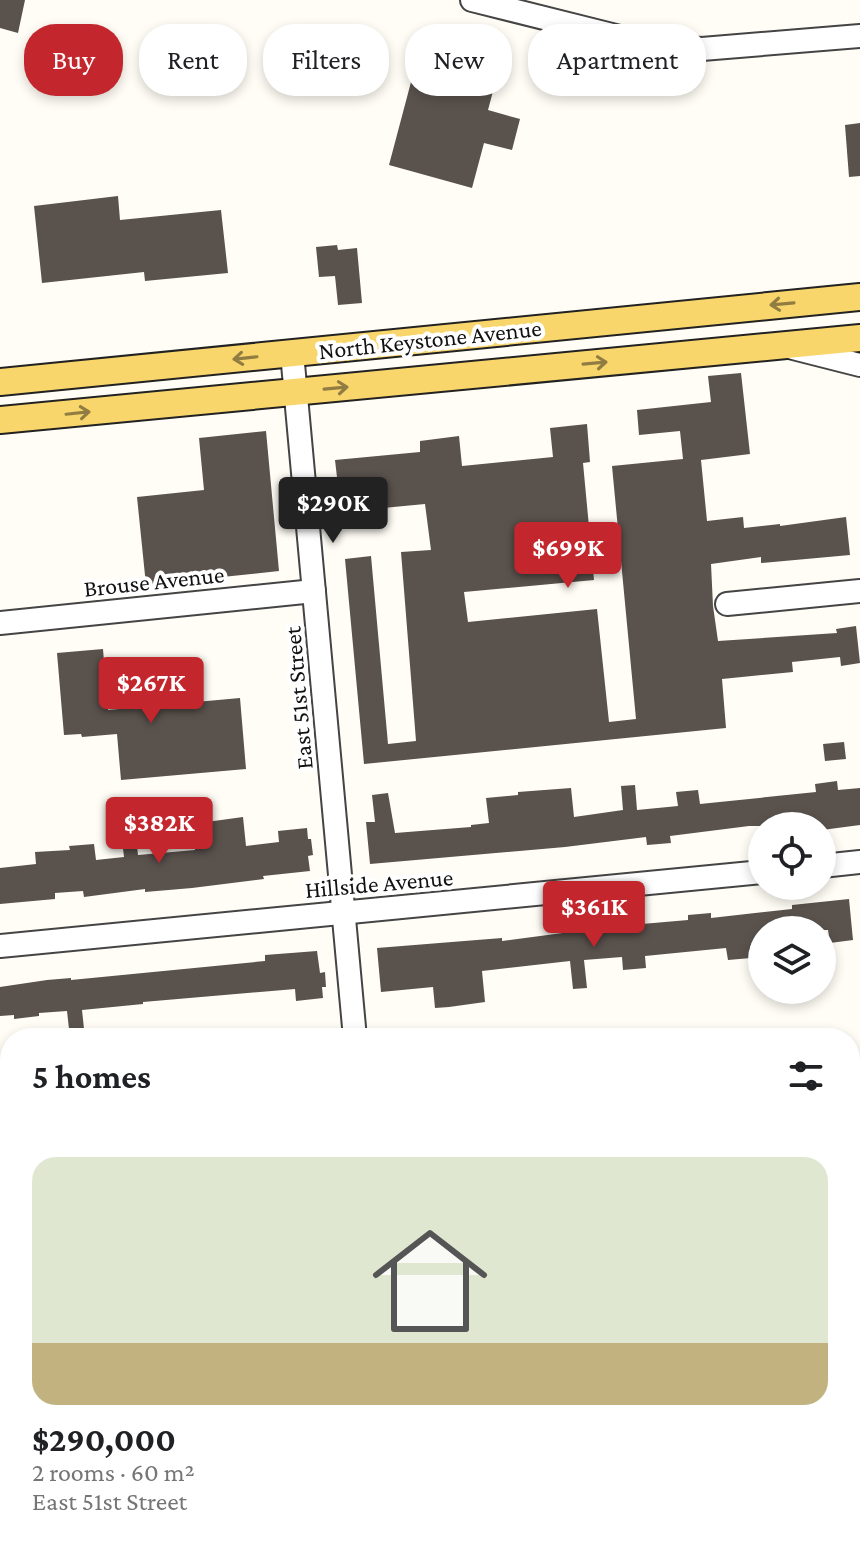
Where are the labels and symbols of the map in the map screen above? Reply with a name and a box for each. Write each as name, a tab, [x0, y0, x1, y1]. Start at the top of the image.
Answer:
one-way arrow	[769, 297, 796, 312]
street label: North Keystone Avenue	[317, 314, 543, 364]
one-way arrow	[232, 350, 259, 365]
one-way arrow	[581, 355, 608, 370]
one-way arrow	[323, 381, 349, 396]
one-way arrow	[64, 405, 91, 420]
pin: $290K	[277, 477, 389, 545]
pin: $699K	[512, 522, 624, 590]
street label: Brouse Avenue	[83, 560, 225, 602]
street label: East 51st Street	[278, 624, 318, 771]
pin: $267K	[95, 657, 207, 725]
pin: $382K	[103, 797, 215, 865]
street label: Hillside Avenue	[304, 863, 454, 903]
pin: $361K	[538, 881, 650, 949]

